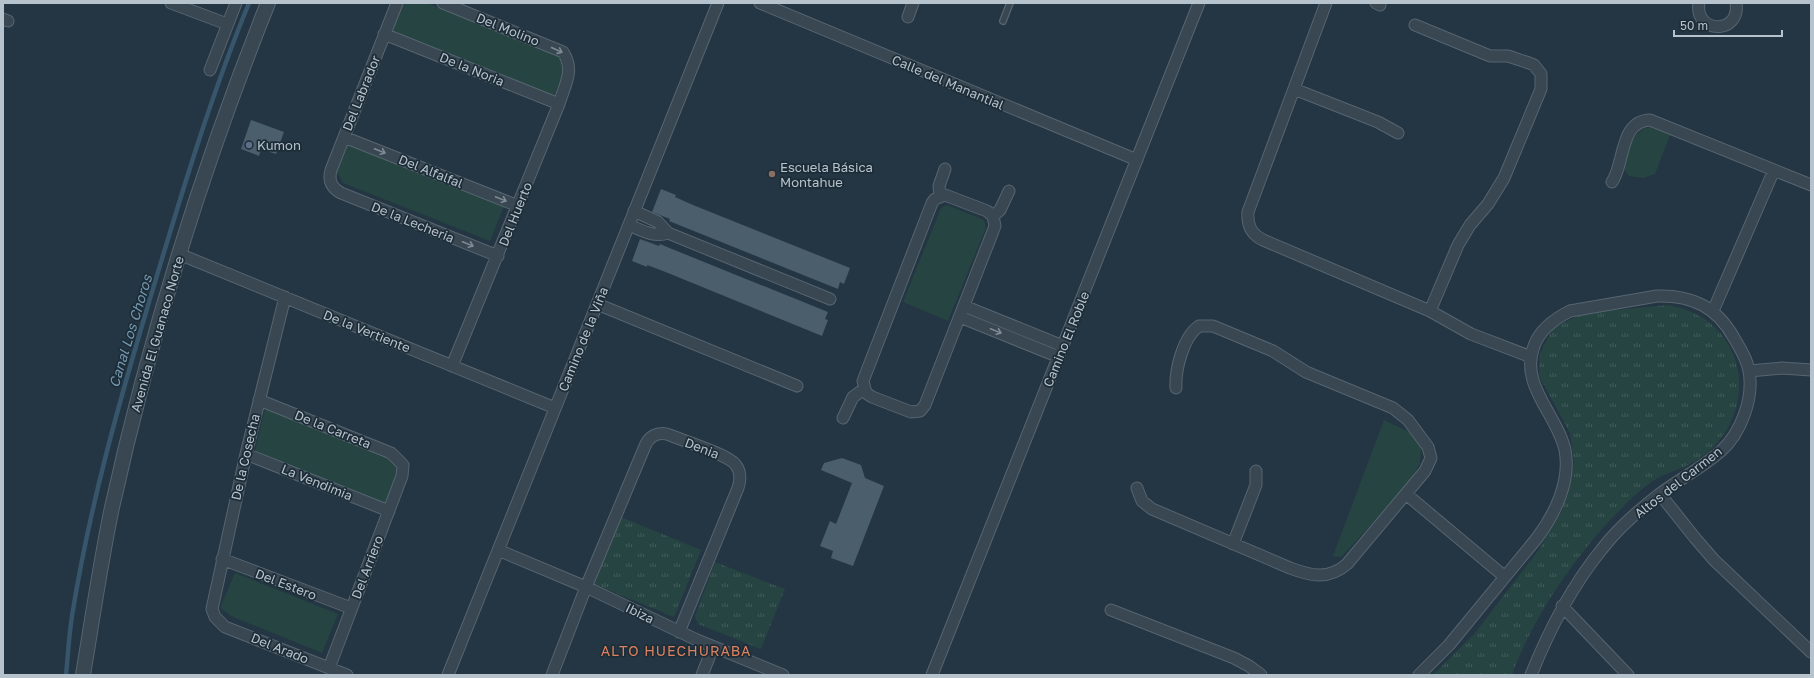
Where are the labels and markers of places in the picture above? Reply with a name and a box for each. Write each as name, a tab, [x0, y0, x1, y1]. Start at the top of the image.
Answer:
place label: Kumon	[257, 137, 301, 153]
marker: Kumon	[244, 140, 254, 150]
place label: Escuela Básica Montahue	[780, 159, 873, 190]
marker: Escuela Básica Montahue	[767, 169, 777, 179]

